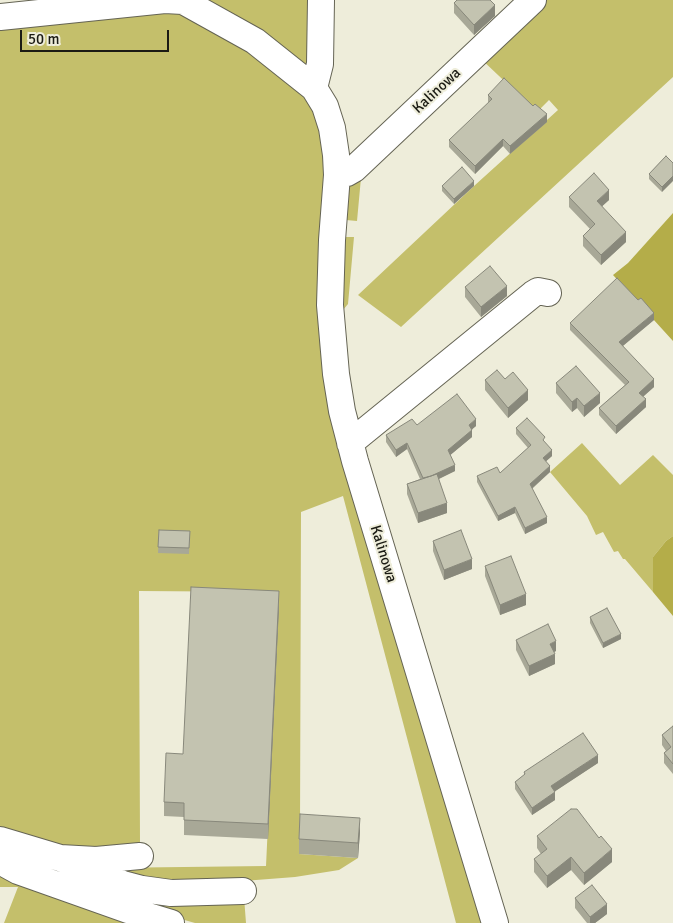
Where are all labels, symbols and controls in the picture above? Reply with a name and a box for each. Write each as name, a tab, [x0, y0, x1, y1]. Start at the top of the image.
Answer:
scale bar	[22, 20, 171, 52]
text: 50 m	[28, 30, 59, 48]
street label: Kalinowa	[409, 64, 465, 118]
street label: Kalinowa	[366, 523, 400, 585]

